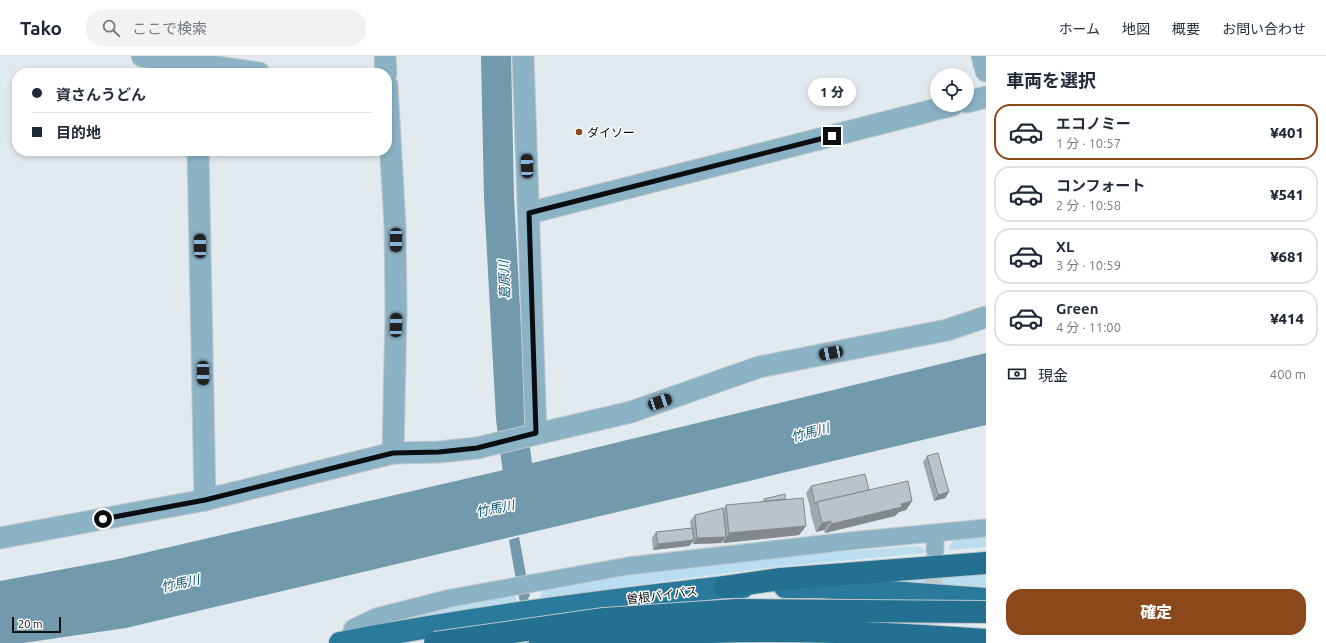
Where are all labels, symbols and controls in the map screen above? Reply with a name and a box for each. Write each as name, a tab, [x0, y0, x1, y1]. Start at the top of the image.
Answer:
search box	[86, 10, 366, 46]
text: Tako	[20, 17, 62, 39]
icon: search	[100, 17, 122, 39]
text: ここで検索	[132, 20, 207, 37]
text: ホーム	[1058, 21, 1100, 37]
text: 地図	[1122, 21, 1150, 37]
text: 概要	[1172, 21, 1200, 37]
text: お問い合わせ	[1222, 21, 1306, 37]
map controls	[930, 68, 974, 112]
button: locate	[930, 68, 974, 112]
text: 車両を選択	[1006, 70, 1096, 90]
callout: 1 分	[808, 78, 856, 106]
text: 1 分	[820, 85, 844, 99]
text: 資さんうどん	[56, 86, 146, 103]
icon: car	[1008, 114, 1044, 150]
text: エコノミー	[1056, 115, 1131, 132]
text: 目的地	[56, 124, 101, 141]
text: ¥401	[1270, 124, 1304, 141]
place label: ダイソー	[587, 126, 635, 139]
marker: ダイソー	[574, 127, 584, 137]
route end	[823, 127, 841, 145]
text: 1 分 · 10:57	[1056, 136, 1121, 150]
car	[521, 154, 533, 178]
icon: car	[1008, 176, 1044, 212]
text: コンフォート	[1056, 177, 1146, 194]
text: ¥541	[1270, 186, 1304, 203]
text: 2 分 · 10:58	[1056, 198, 1121, 212]
car	[390, 228, 402, 252]
car	[194, 234, 206, 258]
icon: car	[1008, 238, 1044, 274]
text: XL	[1056, 238, 1074, 255]
text: ¥681	[1270, 248, 1304, 265]
water label: 葛原川	[496, 258, 512, 300]
text: 3 分 · 10:59	[1056, 258, 1121, 272]
icon: car	[1008, 300, 1044, 336]
text: Green	[1056, 300, 1098, 317]
text: ¥414	[1270, 310, 1304, 327]
car	[390, 313, 402, 337]
text: 4 分 · 11:00	[1056, 320, 1121, 334]
car	[818, 345, 844, 361]
car	[197, 361, 209, 385]
icon: cash	[1006, 363, 1028, 385]
text: 現金	[1038, 367, 1068, 384]
text: 400 m	[1270, 367, 1306, 381]
car	[647, 392, 673, 412]
water label: 竹馬川	[789, 420, 833, 444]
water label: 竹馬川	[475, 497, 517, 519]
route start	[94, 510, 112, 528]
water label: 竹馬川	[159, 572, 202, 594]
street label: 曽根バイパス	[626, 584, 698, 606]
button: 確定	[1006, 589, 1306, 635]
scale bar	[12, 615, 61, 634]
text: 20 m	[18, 618, 42, 630]

